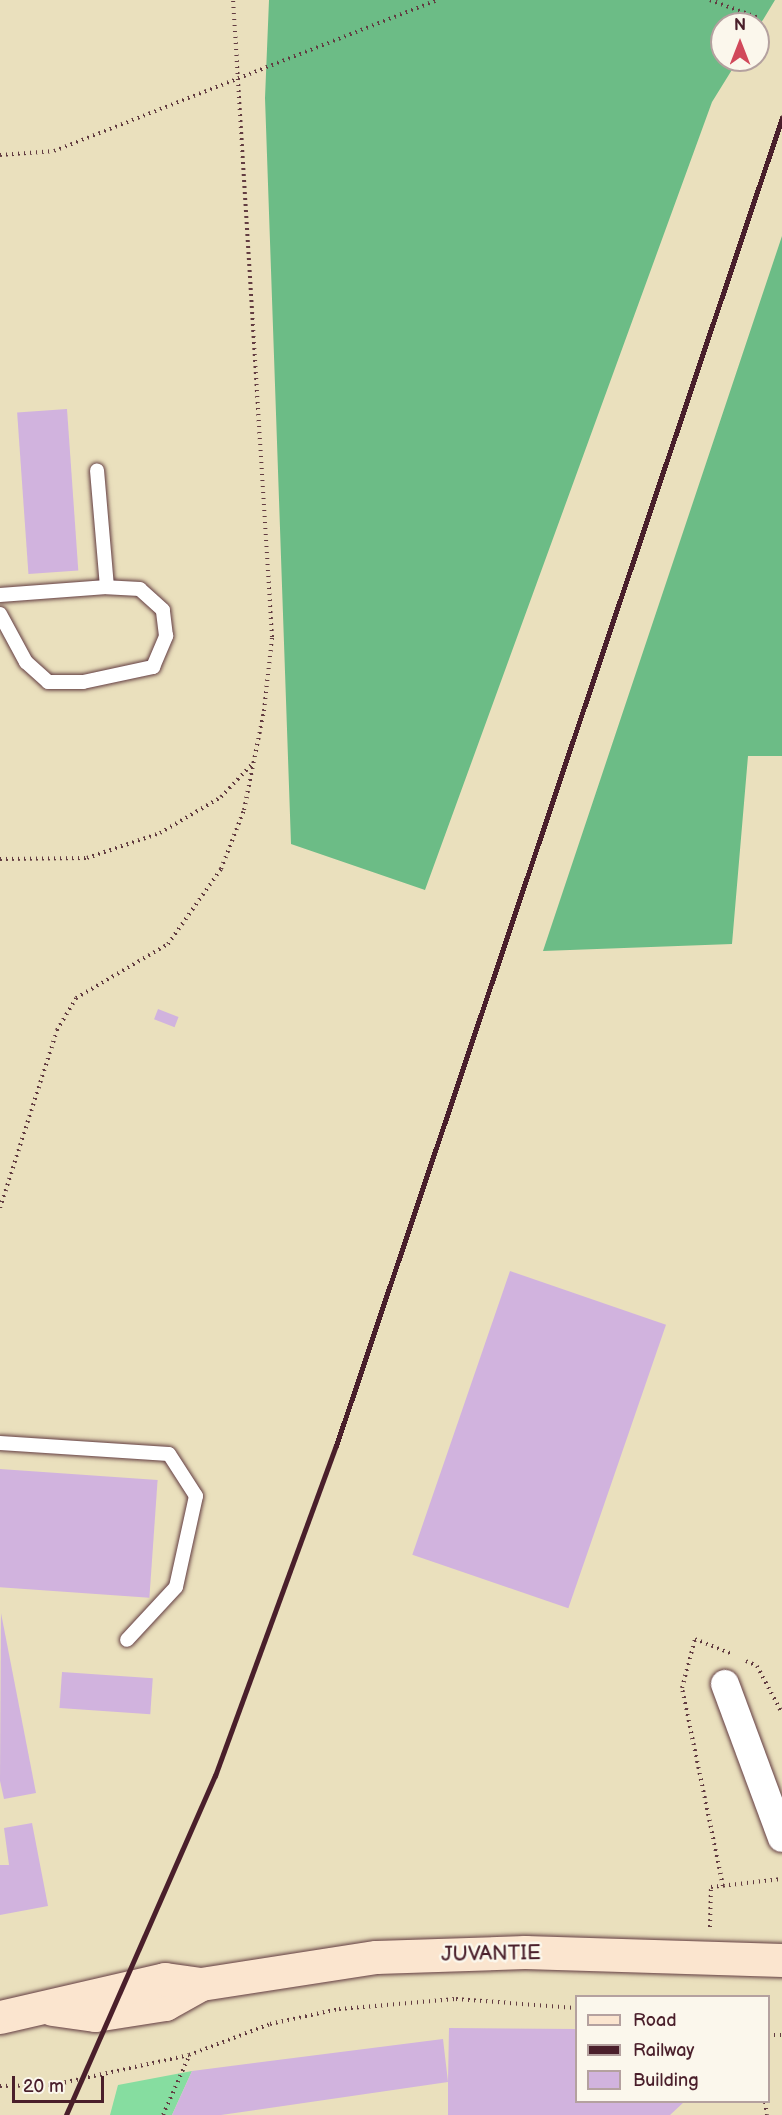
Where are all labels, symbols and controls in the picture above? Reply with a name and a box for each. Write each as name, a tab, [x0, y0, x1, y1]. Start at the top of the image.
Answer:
north arrow	[710, 12, 770, 72]
text: N	[734, 16, 746, 35]
street label: JUVANTIE	[441, 1941, 541, 1967]
legend	[575, 1995, 770, 2103]
text: Road	[633, 2010, 677, 2031]
text: Railway	[633, 2040, 695, 2061]
scale bar	[15, 2064, 106, 2102]
text: Building	[633, 2070, 699, 2091]
text: 20 m	[23, 2076, 64, 2097]

